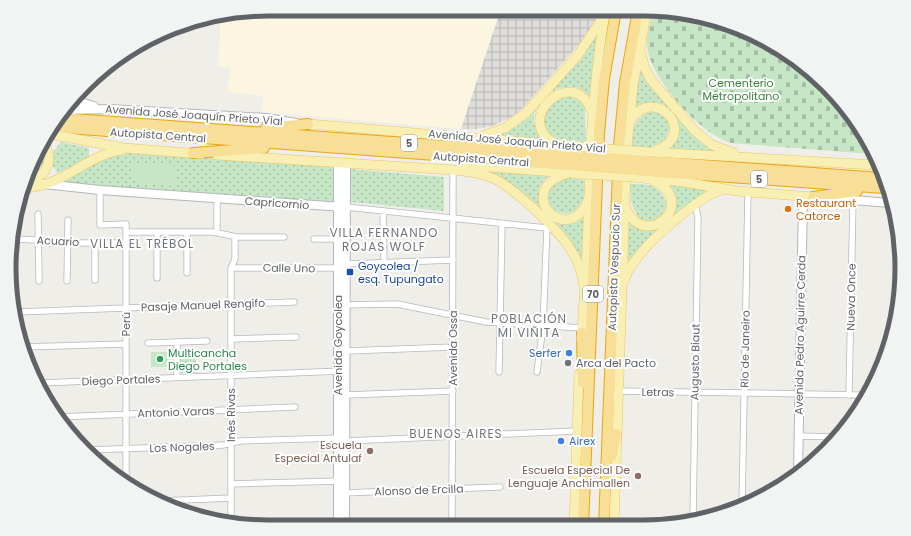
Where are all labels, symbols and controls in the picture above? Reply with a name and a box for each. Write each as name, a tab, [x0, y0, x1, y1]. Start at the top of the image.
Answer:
park label: Cementerio Metropolitano	[703, 75, 779, 104]
street label: Avenida José Joaquín Prieto Vial	[105, 101, 283, 129]
street label: Autopista Central	[109, 124, 207, 146]
street label: Avenida José Joaquín Prieto Vial	[428, 125, 606, 157]
road number: 5	[401, 135, 417, 151]
street label: Autopista Central	[432, 148, 530, 170]
road number: 5	[751, 171, 767, 187]
street label: Capricornio	[244, 193, 310, 213]
place label: Restaurant Catorce	[796, 195, 856, 224]
street label: Autopista Vespucio Sur	[604, 203, 624, 331]
marker: Restaurant Catorce	[783, 204, 793, 214]
district label: VILLA FERNANDO ROJAS WOLF	[329, 224, 439, 255]
street label: Acuario	[36, 232, 80, 250]
district label: VILLA EL TRÉBOL	[90, 235, 194, 252]
street label: Avenida Pedro Aguirre Cerda	[791, 255, 809, 415]
place label: Goycolea / esq. Tupungato	[358, 258, 444, 287]
street label: Calle Uno	[263, 260, 315, 276]
street label: Nueva Once	[842, 263, 860, 331]
marker: Goycolea / esq. Tupungato	[345, 267, 355, 277]
road number: 70	[583, 286, 603, 302]
street label: Pasaje Manuel Rengifo	[141, 295, 265, 315]
street label: Avenida Goycolea	[330, 295, 346, 395]
street label: Avenida Ossa	[445, 310, 461, 386]
district label: POBLACIÓN MI VIÑITA	[491, 310, 567, 341]
street label: Río de Janeiro	[736, 310, 754, 388]
street label: Perú	[118, 312, 134, 336]
street label: Augusto Biaut	[686, 324, 704, 400]
place label: Multicancha Diego Portales	[168, 345, 247, 374]
place label: Serfer	[529, 345, 561, 361]
marker: Serfer	[564, 348, 574, 358]
marker: Multicancha Diego Portales	[155, 354, 165, 364]
place label: Arca del Pacto	[576, 355, 656, 371]
marker: Arca del Pacto	[563, 358, 573, 368]
street label: Diego Portales	[81, 371, 161, 389]
street label: Letras	[641, 384, 675, 400]
street label: Inés Rivas	[223, 388, 239, 442]
street label: Antonio Varas	[137, 403, 215, 421]
district label: BUENOS AIRES	[409, 425, 503, 442]
place label: Airex	[569, 433, 596, 449]
marker: Airex	[556, 436, 566, 446]
place label: Escuela Especial Antulaf	[275, 437, 362, 466]
street label: Los Nogales	[149, 438, 215, 456]
marker: Escuela Especial Antulaf	[365, 446, 375, 456]
place label: Escuela Especial De Lenguaje Anchimallen	[508, 462, 630, 491]
marker: Escuela Especial De Lenguaje Anchimallen	[633, 471, 643, 481]
street label: Alonso de Ercilla	[374, 480, 464, 500]

